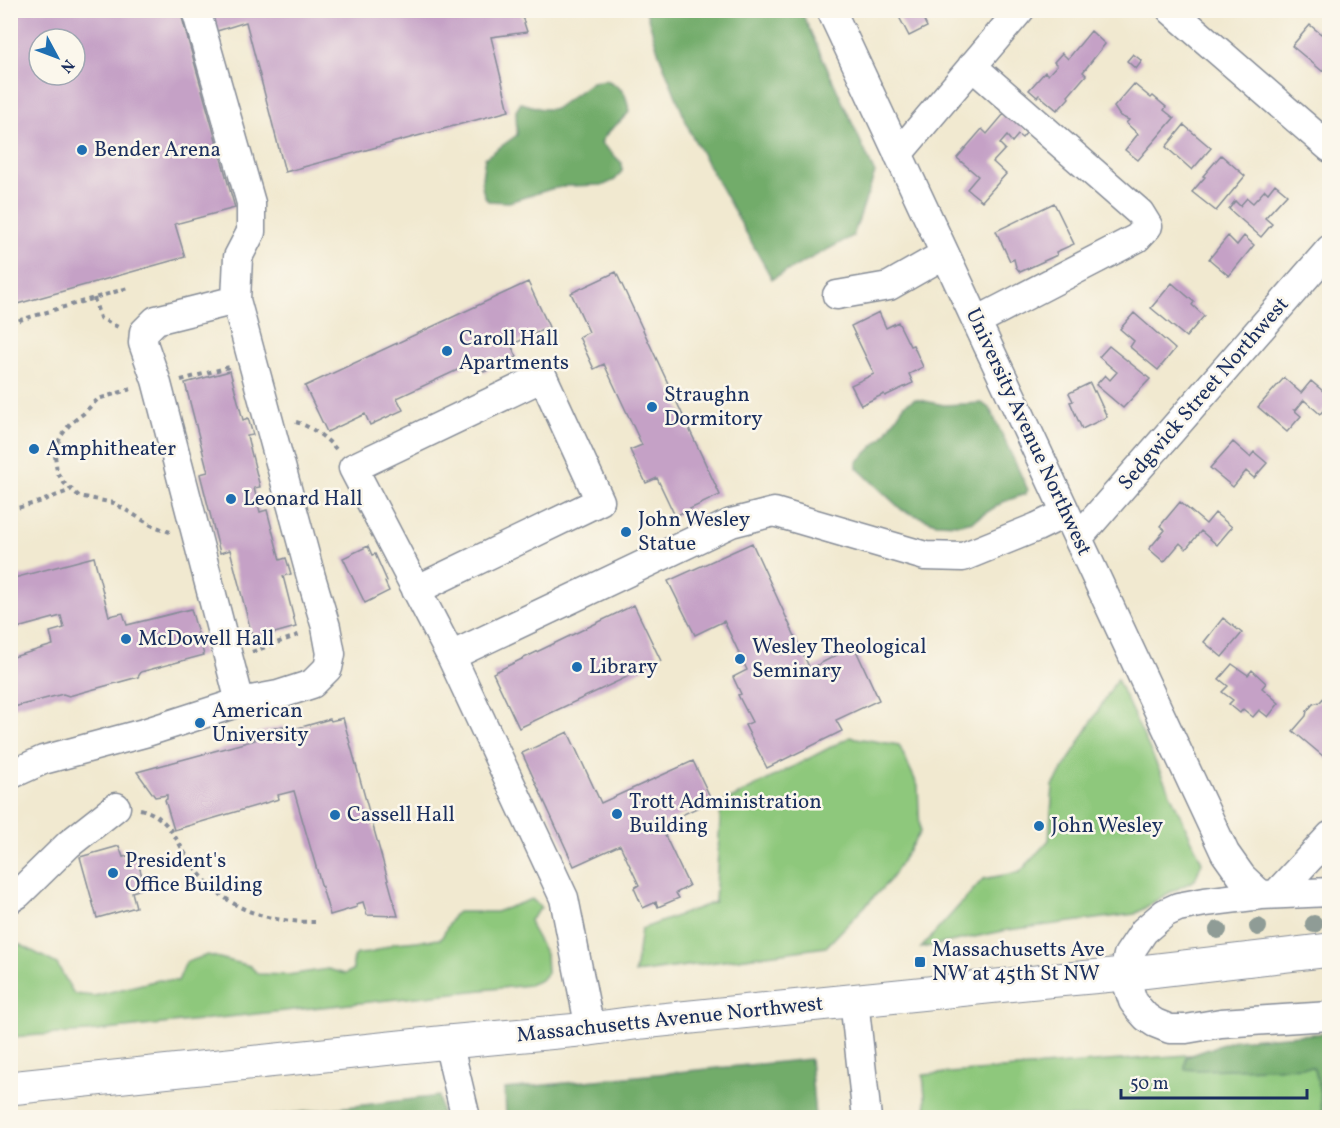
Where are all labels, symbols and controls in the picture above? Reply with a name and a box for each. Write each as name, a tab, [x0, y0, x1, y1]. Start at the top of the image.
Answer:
north arrow	[27, 27, 87, 87]
text: N	[54, 54, 79, 77]
place label: Bender Arena	[94, 136, 221, 165]
marker: Bender Arena	[75, 143, 89, 157]
street label: Sedgwick Street Northwest	[1112, 291, 1296, 497]
street label: University Avenue Northwest	[958, 303, 1098, 561]
place label: Caroll Hall Apartments	[459, 325, 569, 378]
marker: Caroll Hall Apartments	[440, 344, 454, 358]
place label: Straughn Dormitory	[664, 381, 763, 434]
marker: Straughn Dormitory	[645, 400, 659, 414]
place label: Amphitheater	[46, 435, 176, 464]
marker: Amphitheater	[27, 442, 41, 456]
place label: Leonard Hall	[243, 485, 363, 514]
marker: Leonard Hall	[224, 492, 238, 506]
place label: John Wesley Statue	[638, 506, 751, 559]
marker: John Wesley Statue	[619, 525, 633, 539]
place label: McDowell Hall	[138, 625, 274, 654]
marker: McDowell Hall	[119, 632, 133, 646]
place label: Wesley Theological Seminary	[752, 633, 927, 686]
marker: Wesley Theological Seminary	[733, 652, 747, 666]
place label: Library	[589, 653, 659, 682]
marker: Library	[570, 660, 584, 674]
place label: American University	[212, 697, 309, 750]
marker: American University	[193, 716, 207, 730]
place label: Trott Administration Building	[629, 788, 822, 841]
place label: Cassell Hall	[347, 801, 455, 830]
marker: Trott Administration Building	[610, 807, 624, 821]
marker: Cassell Hall	[328, 808, 342, 822]
place label: John Wesley	[1051, 812, 1164, 841]
marker: John Wesley	[1032, 819, 1046, 833]
place label: President's Office Building	[125, 847, 263, 900]
marker: President's Office Building	[106, 866, 120, 880]
place label: Massachusetts Ave NW at 45th St NW	[932, 936, 1105, 989]
marker: Massachusetts Ave NW at 45th St NW	[913, 955, 927, 969]
street label: Massachusetts Avenue Northwest	[515, 989, 825, 1051]
scale bar	[1121, 1062, 1307, 1100]
text: 50 m	[1130, 1072, 1169, 1097]

